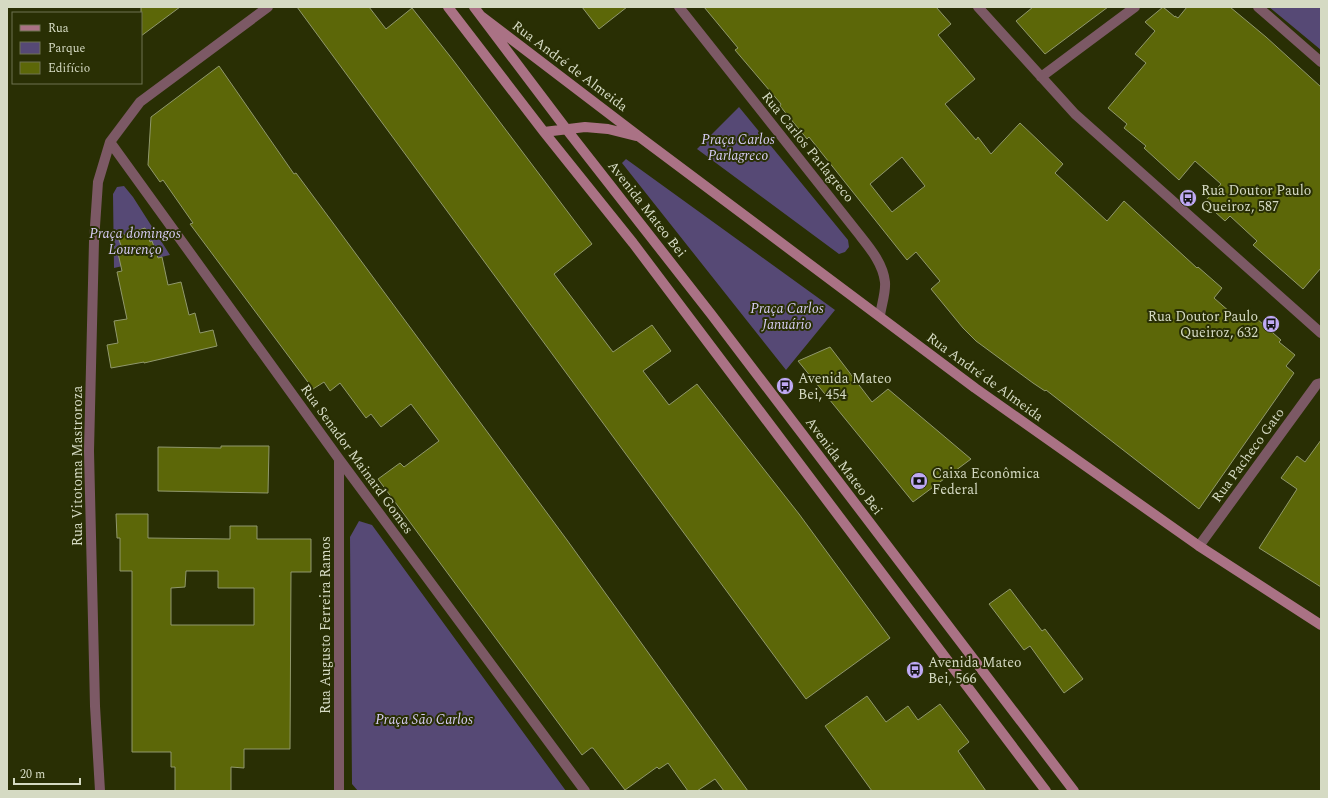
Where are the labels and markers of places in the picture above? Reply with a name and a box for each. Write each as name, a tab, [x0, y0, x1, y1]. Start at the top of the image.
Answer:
place label: Rua Doutor Paulo Queiroz, 587	[1201, 180, 1311, 217]
bus stop icon: Rua Doutor Paulo Queiroz, 587	[1178, 188, 1198, 208]
place label: Rua Doutor Paulo Queiroz, 632	[1148, 306, 1258, 343]
bus stop icon: Rua Doutor Paulo Queiroz, 632	[1261, 314, 1281, 334]
place label: Avenida Mateo Bei, 454	[798, 368, 892, 405]
bus stop icon: Avenida Mateo Bei, 454	[775, 376, 795, 396]
place label: Caixa Econômica Federal	[932, 463, 1040, 500]
bank icon: Caixa Econômica Federal	[909, 471, 929, 491]
place label: Avenida Mateo Bei, 566	[928, 652, 1022, 689]
bus stop icon: Avenida Mateo Bei, 566	[905, 660, 925, 680]

